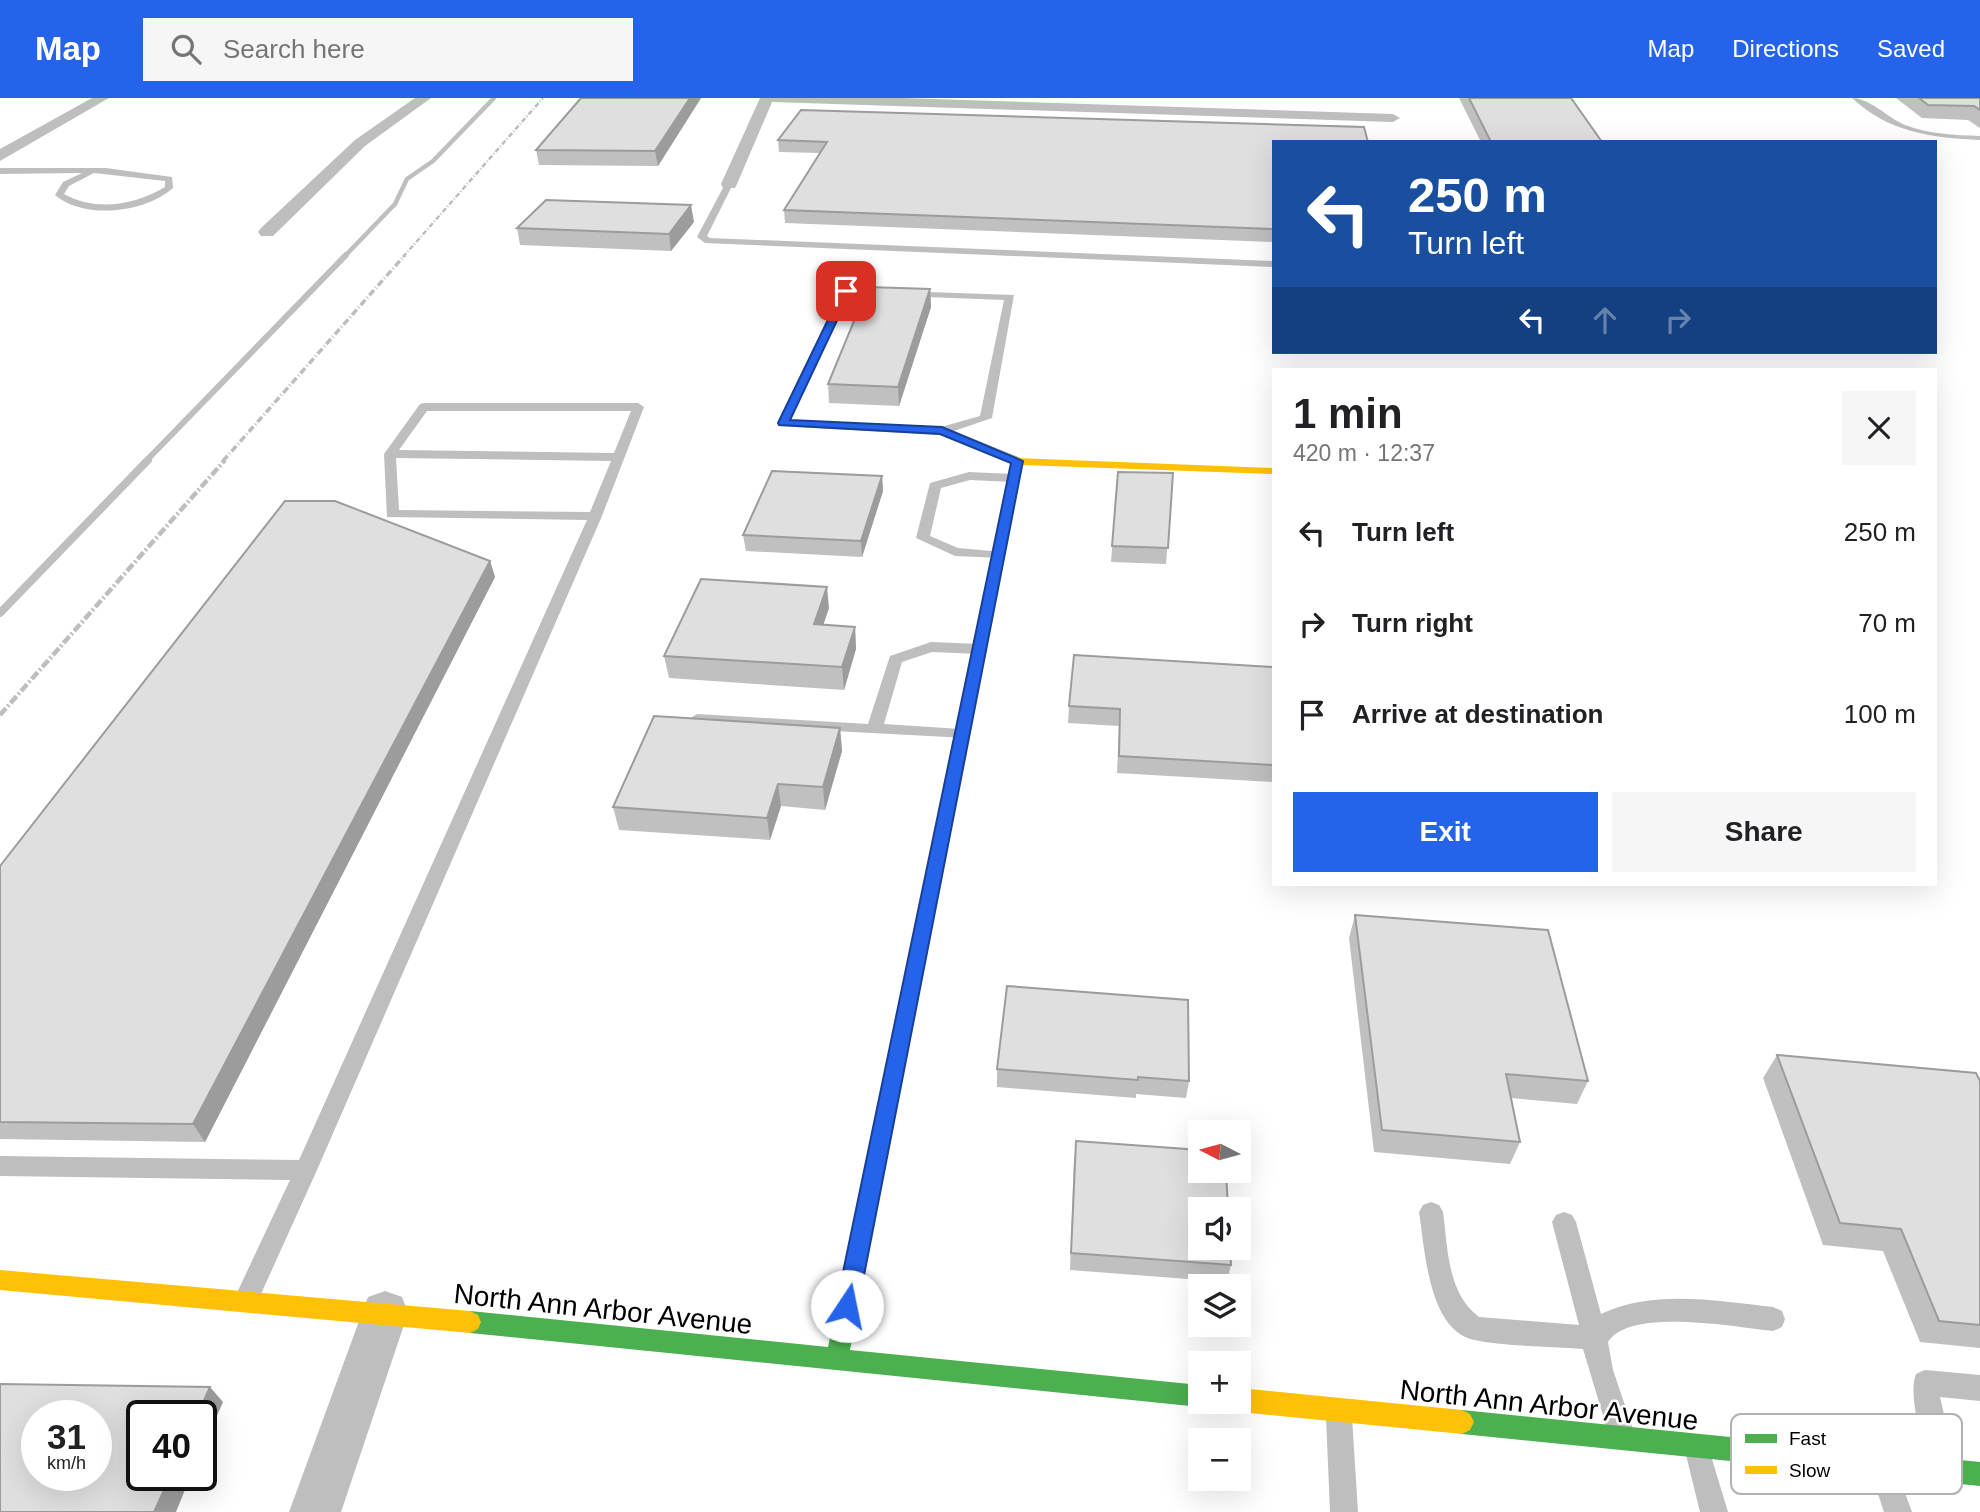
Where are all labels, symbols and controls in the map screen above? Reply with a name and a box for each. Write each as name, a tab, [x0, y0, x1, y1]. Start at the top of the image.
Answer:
search box	[143, 18, 633, 81]
text: Map	[35, 30, 101, 67]
icon: search	[167, 30, 205, 68]
text: Search here	[223, 34, 365, 64]
text: Map	[1648, 35, 1694, 62]
text: Directions	[1732, 35, 1839, 62]
text: Saved	[1877, 35, 1945, 62]
icon: left	[1293, 168, 1384, 259]
text: 250 m	[1408, 168, 1547, 222]
text: Turn left	[1408, 225, 1524, 261]
pin	[816, 261, 876, 321]
icon: arrive	[827, 272, 865, 310]
icon: left	[1513, 301, 1551, 339]
icon: ahead	[1586, 301, 1624, 339]
icon: right	[1659, 301, 1697, 339]
text: 1 min	[1293, 390, 1403, 437]
button: close	[1842, 391, 1916, 465]
text: 420 m · 12:37	[1293, 440, 1435, 466]
icon: left	[1293, 514, 1331, 552]
text: Turn left	[1352, 517, 1454, 547]
text: 250 m	[1844, 517, 1916, 547]
icon: right	[1293, 605, 1331, 643]
text: Turn right	[1352, 608, 1473, 638]
text: 70 m	[1858, 608, 1916, 638]
icon: arrive	[1293, 696, 1331, 734]
text: Arrive at destination	[1352, 699, 1603, 729]
text: 100 m	[1844, 699, 1916, 729]
button: Exit	[1293, 792, 1598, 872]
button: Share	[1612, 792, 1916, 872]
north arrow	[1188, 1120, 1251, 1183]
map controls	[1188, 1120, 1251, 1491]
button: sound	[1188, 1197, 1251, 1260]
position arrow	[810, 1269, 884, 1343]
button: layers	[1188, 1274, 1251, 1337]
street label: North Ann Arbor Avenue	[452, 1278, 754, 1340]
button: +	[1188, 1351, 1251, 1414]
street label: North Ann Arbor Avenue	[1398, 1374, 1700, 1436]
speed limit sign: 40	[126, 1400, 217, 1491]
legend	[1731, 1414, 1962, 1494]
text: 31	[47, 1417, 86, 1456]
button: −	[1188, 1428, 1251, 1491]
text: Fast	[1789, 1428, 1827, 1449]
text: km/h	[47, 1453, 86, 1473]
text: Slow	[1789, 1460, 1830, 1481]

